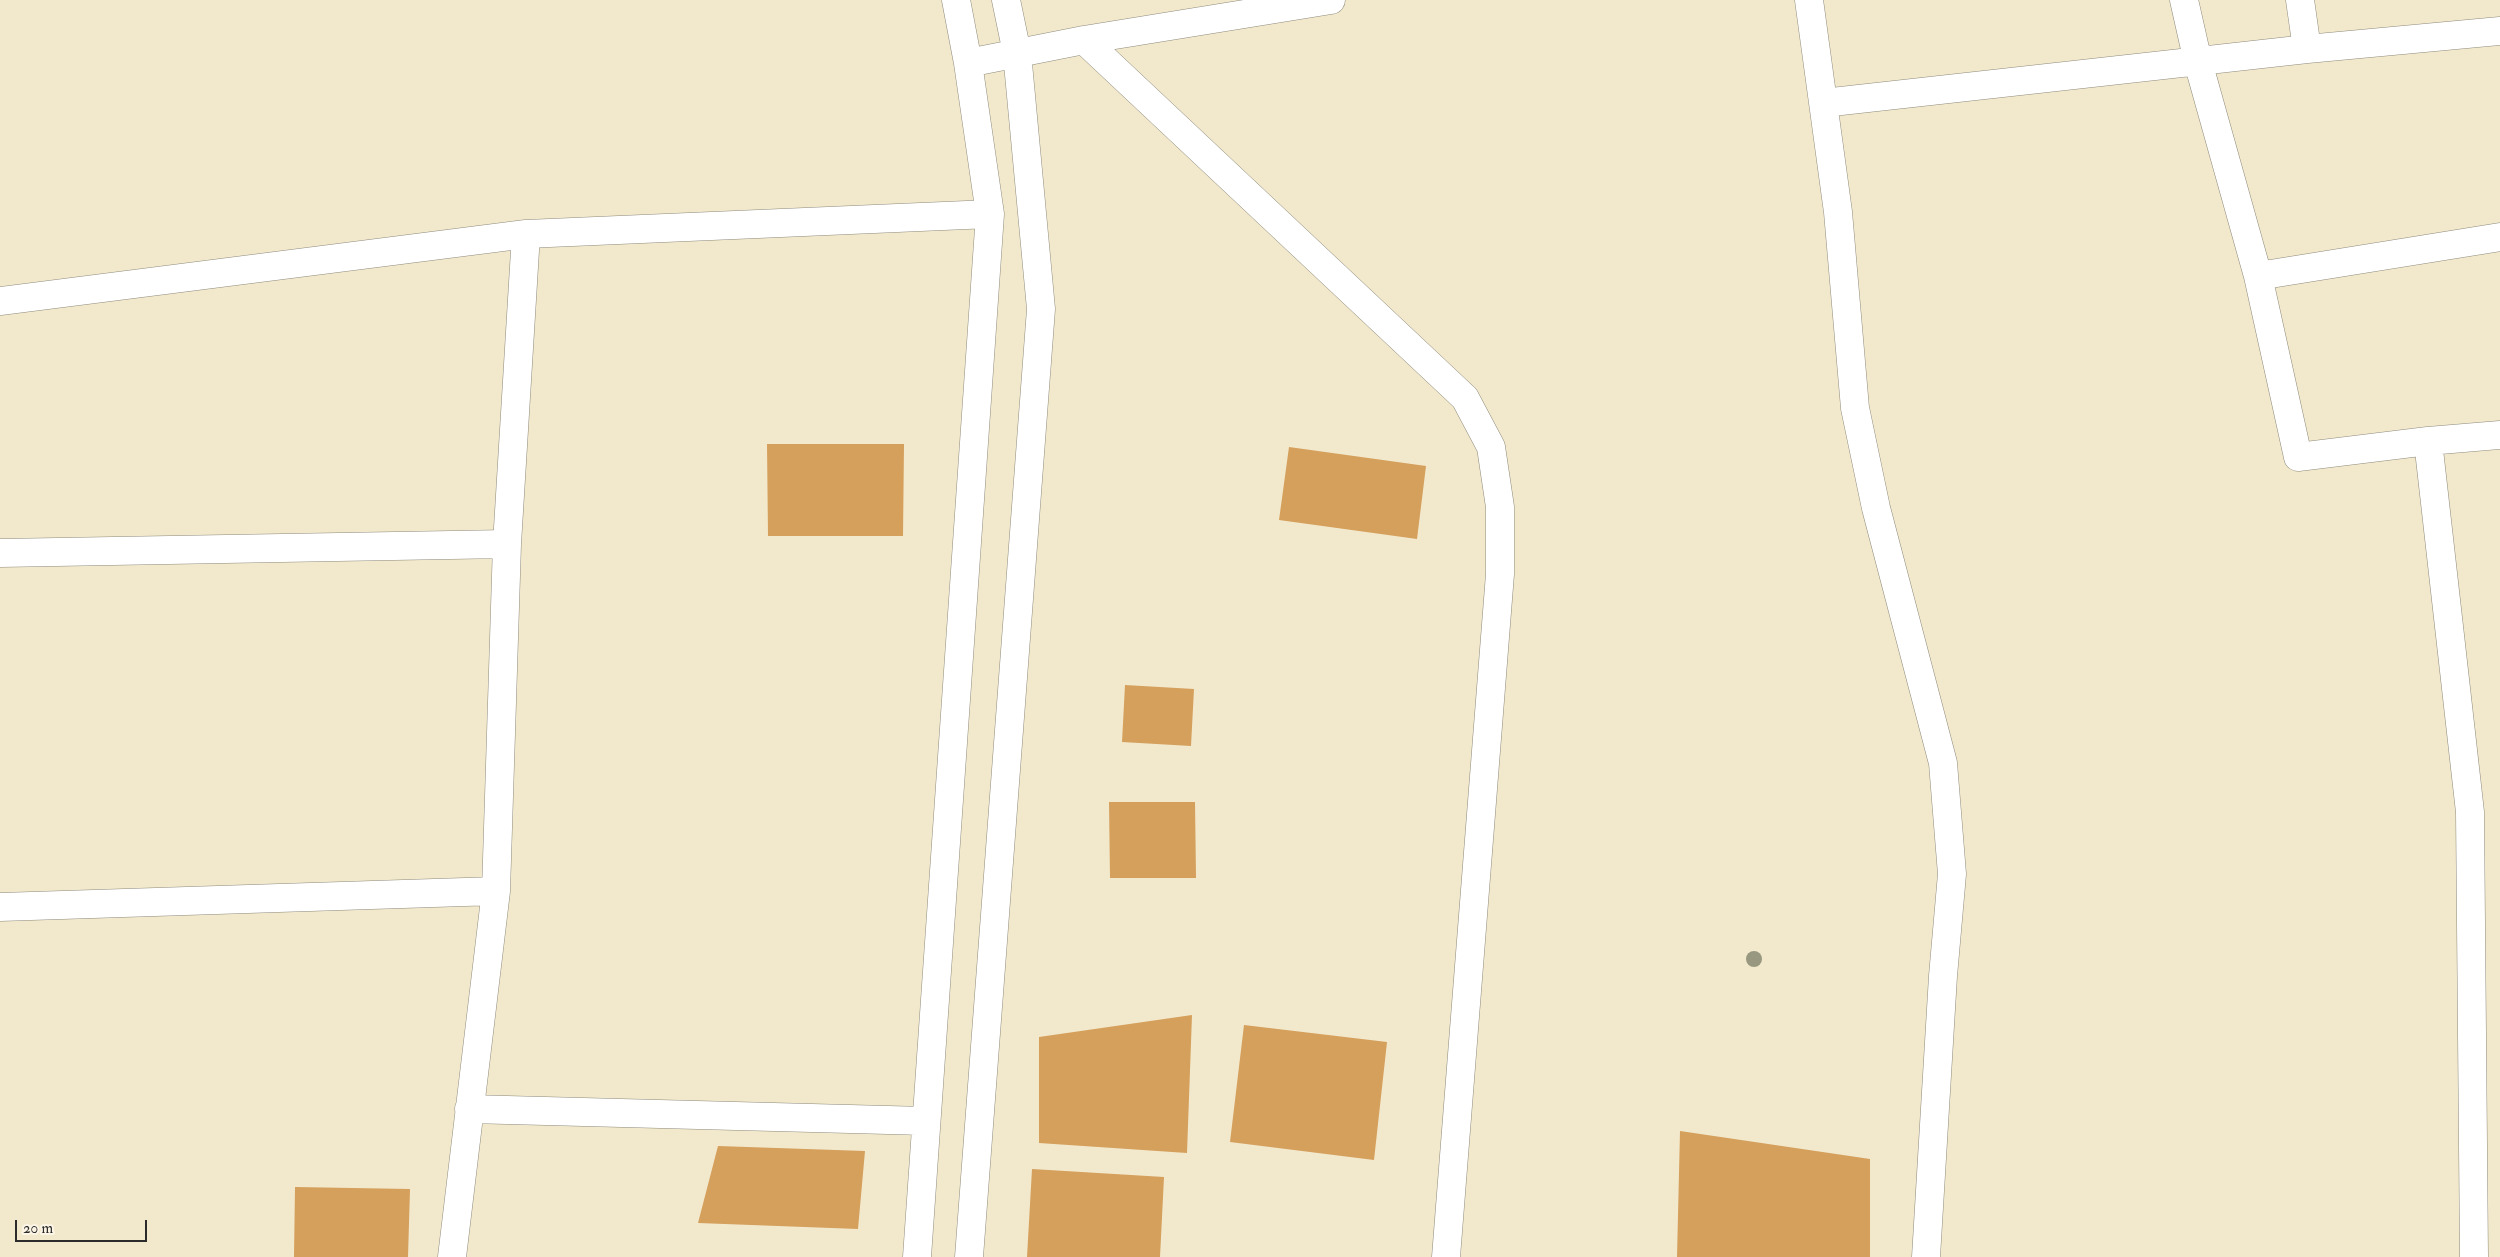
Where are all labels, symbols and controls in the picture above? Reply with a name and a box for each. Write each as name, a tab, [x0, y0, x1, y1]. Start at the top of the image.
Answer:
scale bar	[18, 1210, 150, 1242]
text: 20 m	[23, 1219, 53, 1238]

